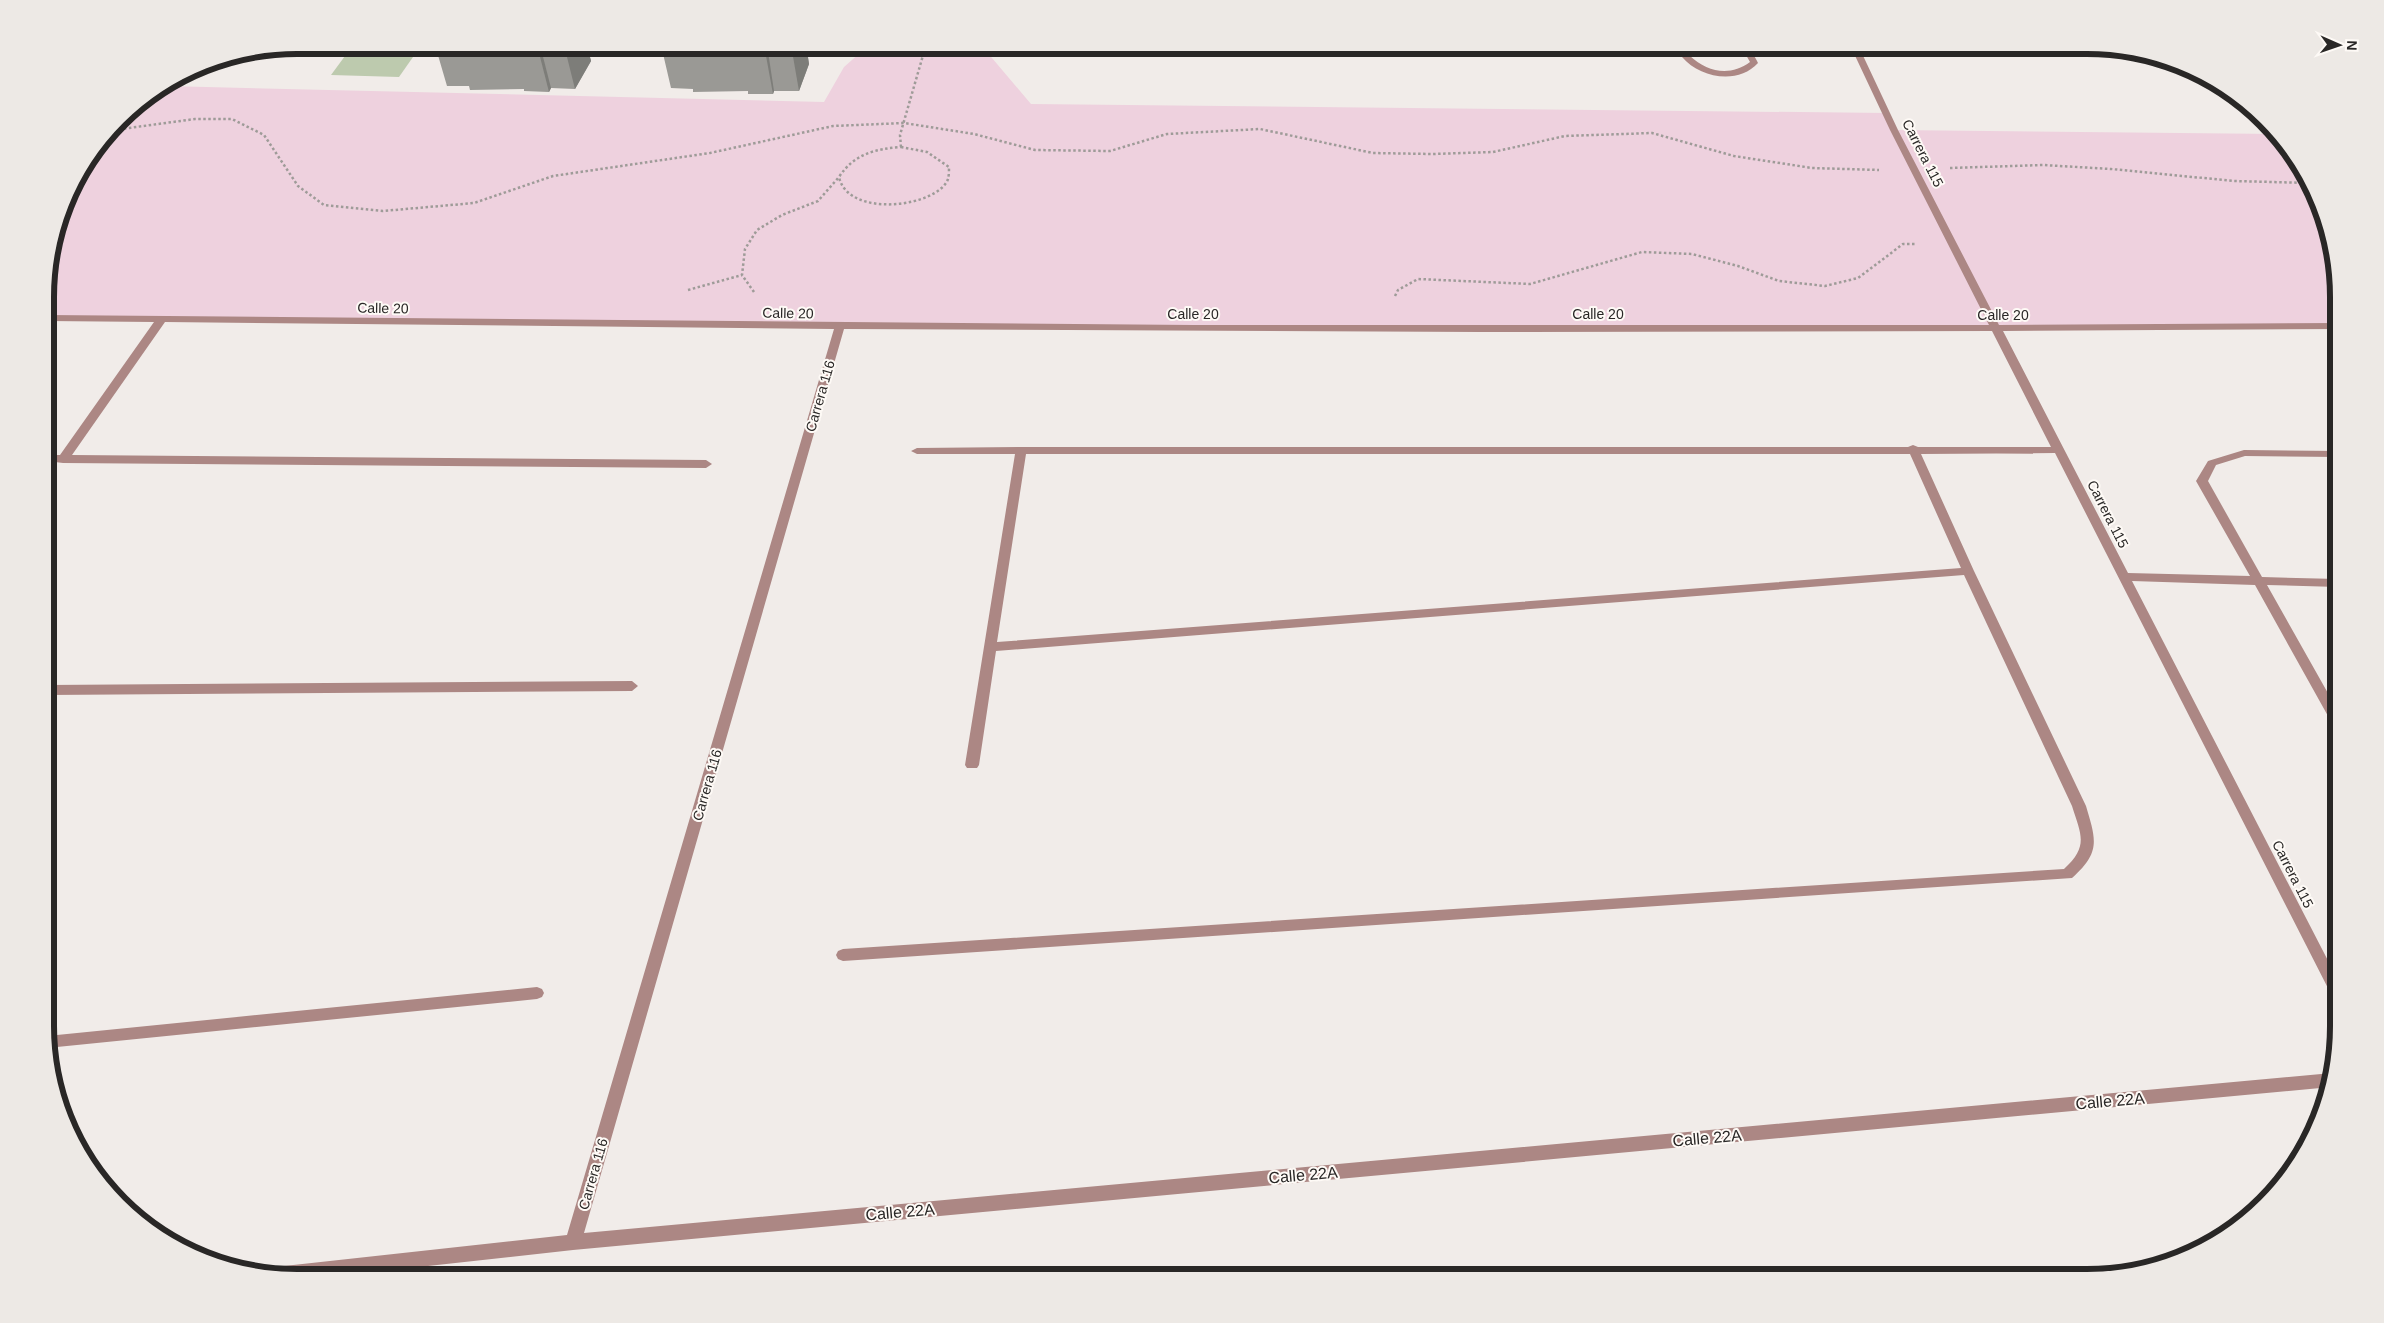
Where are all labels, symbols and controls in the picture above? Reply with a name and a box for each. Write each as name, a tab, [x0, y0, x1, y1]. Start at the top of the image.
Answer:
north arrow	[2314, 20, 2364, 70]
text: N	[2344, 40, 2360, 51]
street label: Carrera 115	[1899, 117, 1947, 190]
street label: Calle 20	[357, 300, 409, 316]
street label: Calle 20	[762, 305, 814, 321]
street label: Calle 20	[1167, 306, 1219, 322]
street label: Calle 20	[1572, 306, 1624, 322]
street label: Calle 20	[1977, 307, 2029, 323]
street label: Carrera 116	[802, 358, 838, 434]
street label: Carrera 115	[2084, 478, 2132, 551]
street label: Carrera 116	[689, 747, 725, 823]
street label: Carrera 115	[2269, 838, 2317, 911]
street label: Calle 22A	[2075, 1089, 2146, 1112]
street label: Calle 22A	[1672, 1126, 1743, 1149]
street label: Carrera 116	[575, 1136, 611, 1212]
street label: Calle 22A	[1268, 1163, 1339, 1186]
street label: Calle 22A	[865, 1200, 936, 1223]

